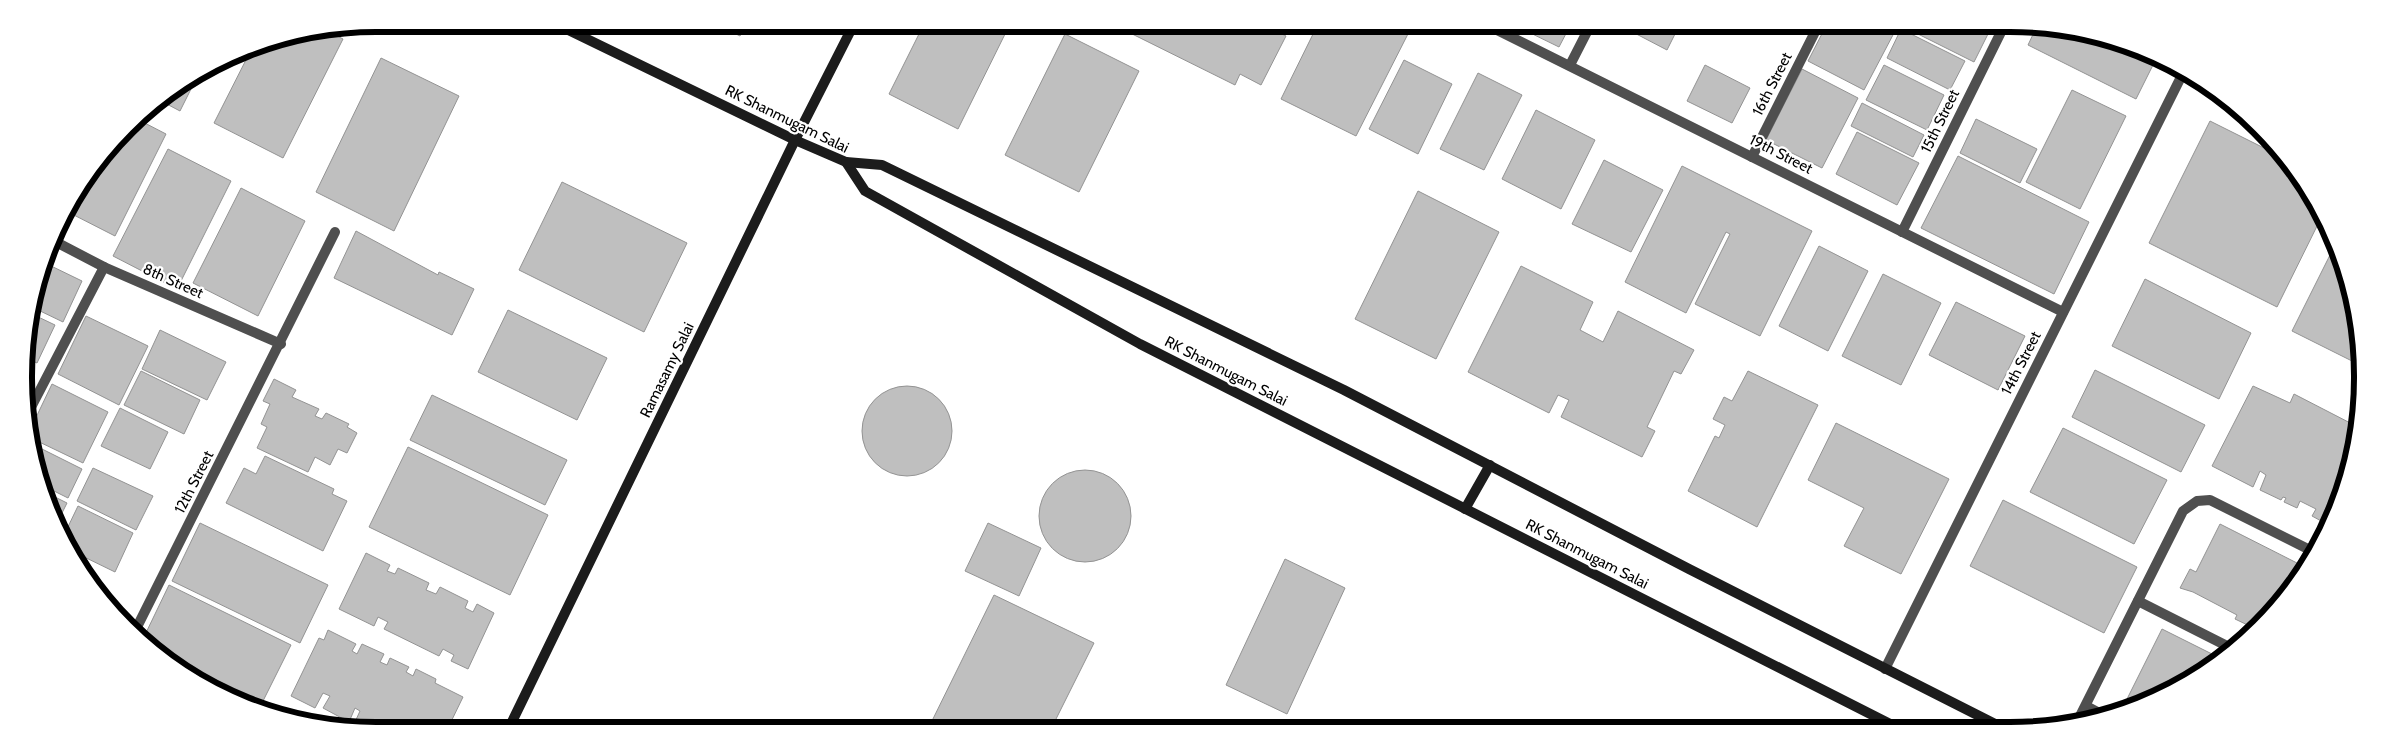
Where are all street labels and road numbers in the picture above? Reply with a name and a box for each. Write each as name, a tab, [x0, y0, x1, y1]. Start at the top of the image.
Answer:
street label: 16th Street	[1748, 49, 1796, 119]
street label: RK Shanmugam Salai	[722, 81, 852, 157]
street label: 15th Street	[1917, 86, 1963, 156]
street label: 19th Street	[1746, 130, 1816, 178]
street label: 8th Street	[140, 260, 206, 302]
street label: Ramasamy Salai	[636, 319, 698, 421]
street label: 14th Street	[1997, 328, 2045, 398]
street label: RK Shanmugam Salai	[1162, 332, 1290, 410]
street label: 12th Street	[171, 448, 217, 516]
street label: RK Shanmugam Salai	[1523, 515, 1651, 593]

